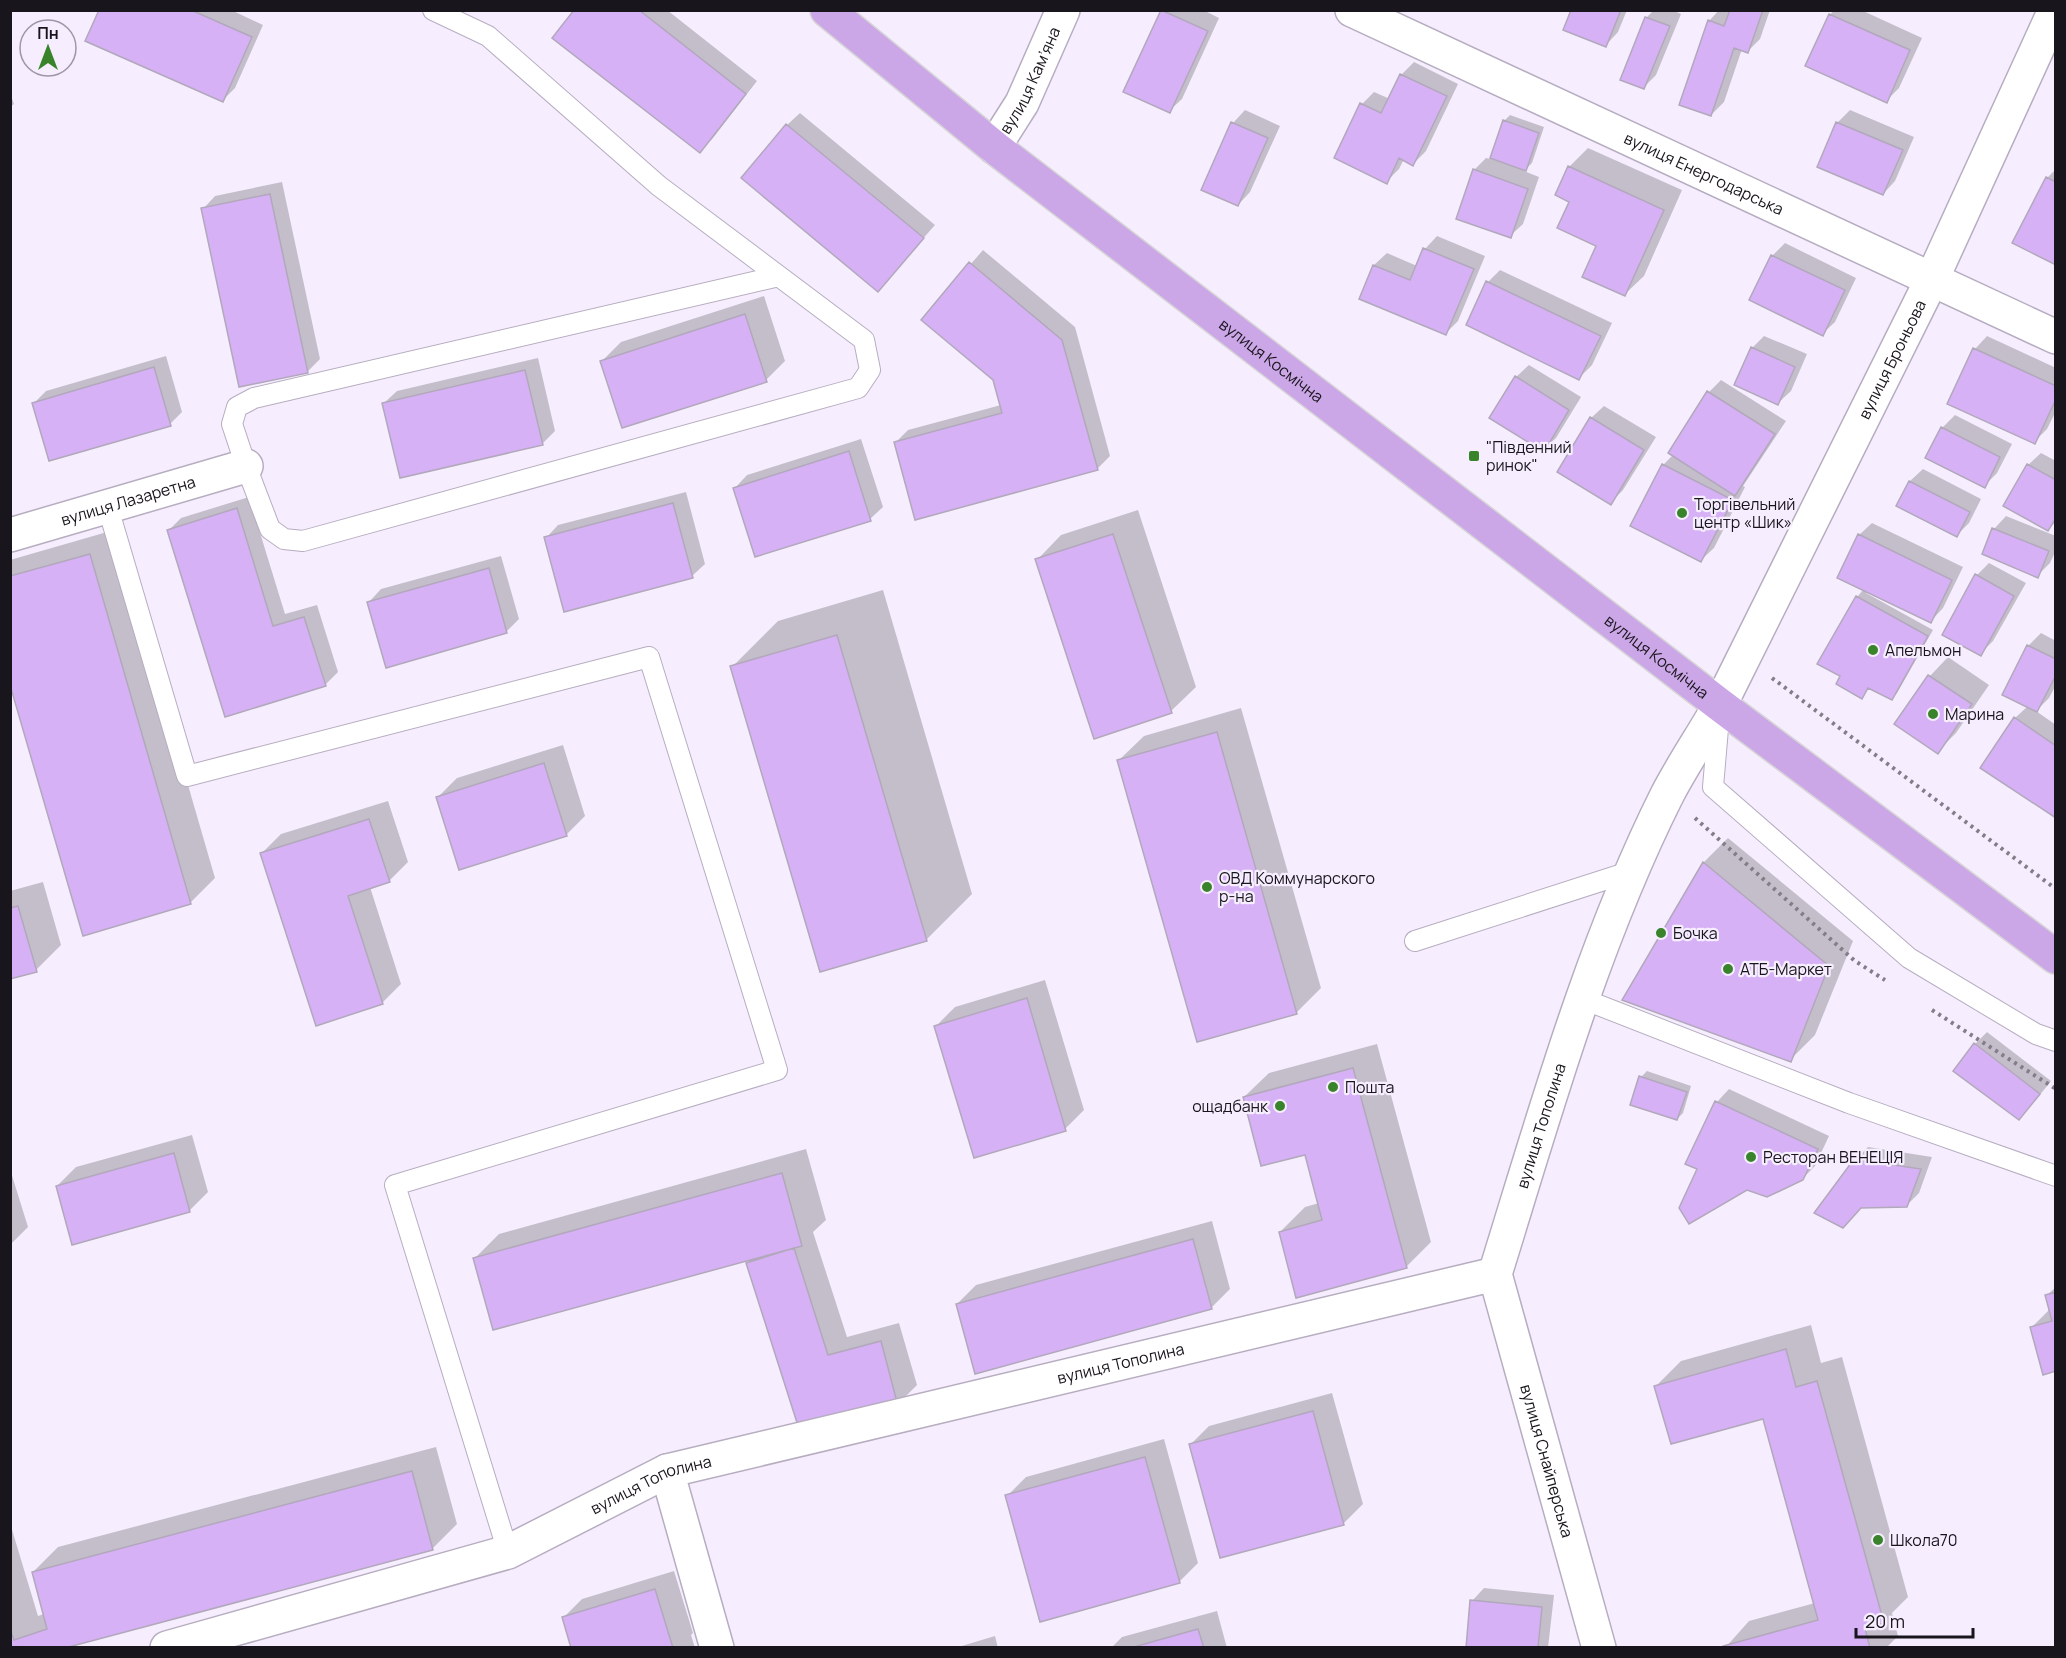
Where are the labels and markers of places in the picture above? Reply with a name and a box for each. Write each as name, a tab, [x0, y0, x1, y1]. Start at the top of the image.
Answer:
place label: "Південний ринок"	[1486, 436, 1572, 476]
marker: "Південний ринок"	[1467, 449, 1481, 463]
place label: Торгівельний центр «Шик»	[1694, 493, 1795, 533]
marker: Торгівельний центр «Шик»	[1675, 506, 1689, 520]
place label: Апельмон	[1885, 639, 1961, 661]
marker: Апельмон	[1866, 643, 1880, 657]
place label: Марина	[1945, 703, 2004, 725]
marker: Марина	[1926, 707, 1940, 721]
place label: ОВД Коммунарского р-на	[1219, 867, 1375, 907]
marker: ОВД Коммунарского р-на	[1200, 880, 1214, 894]
place label: Бочка	[1673, 922, 1718, 944]
marker: Бочка	[1654, 926, 1668, 940]
place label: АТБ-Маркет	[1740, 958, 1832, 980]
marker: АТБ-Маркет	[1721, 962, 1735, 976]
place label: Пошта	[1345, 1076, 1394, 1098]
marker: Пошта	[1326, 1080, 1340, 1094]
place label: ощадбанк	[1192, 1095, 1269, 1117]
marker: ощадбанк	[1273, 1099, 1287, 1113]
place label: Ресторан ВЕНЕЦІЯ	[1763, 1146, 1903, 1168]
marker: Ресторан ВЕНЕЦІЯ	[1744, 1150, 1758, 1164]
place label: Школа70	[1890, 1529, 1958, 1551]
marker: Школа70	[1871, 1533, 1885, 1547]

